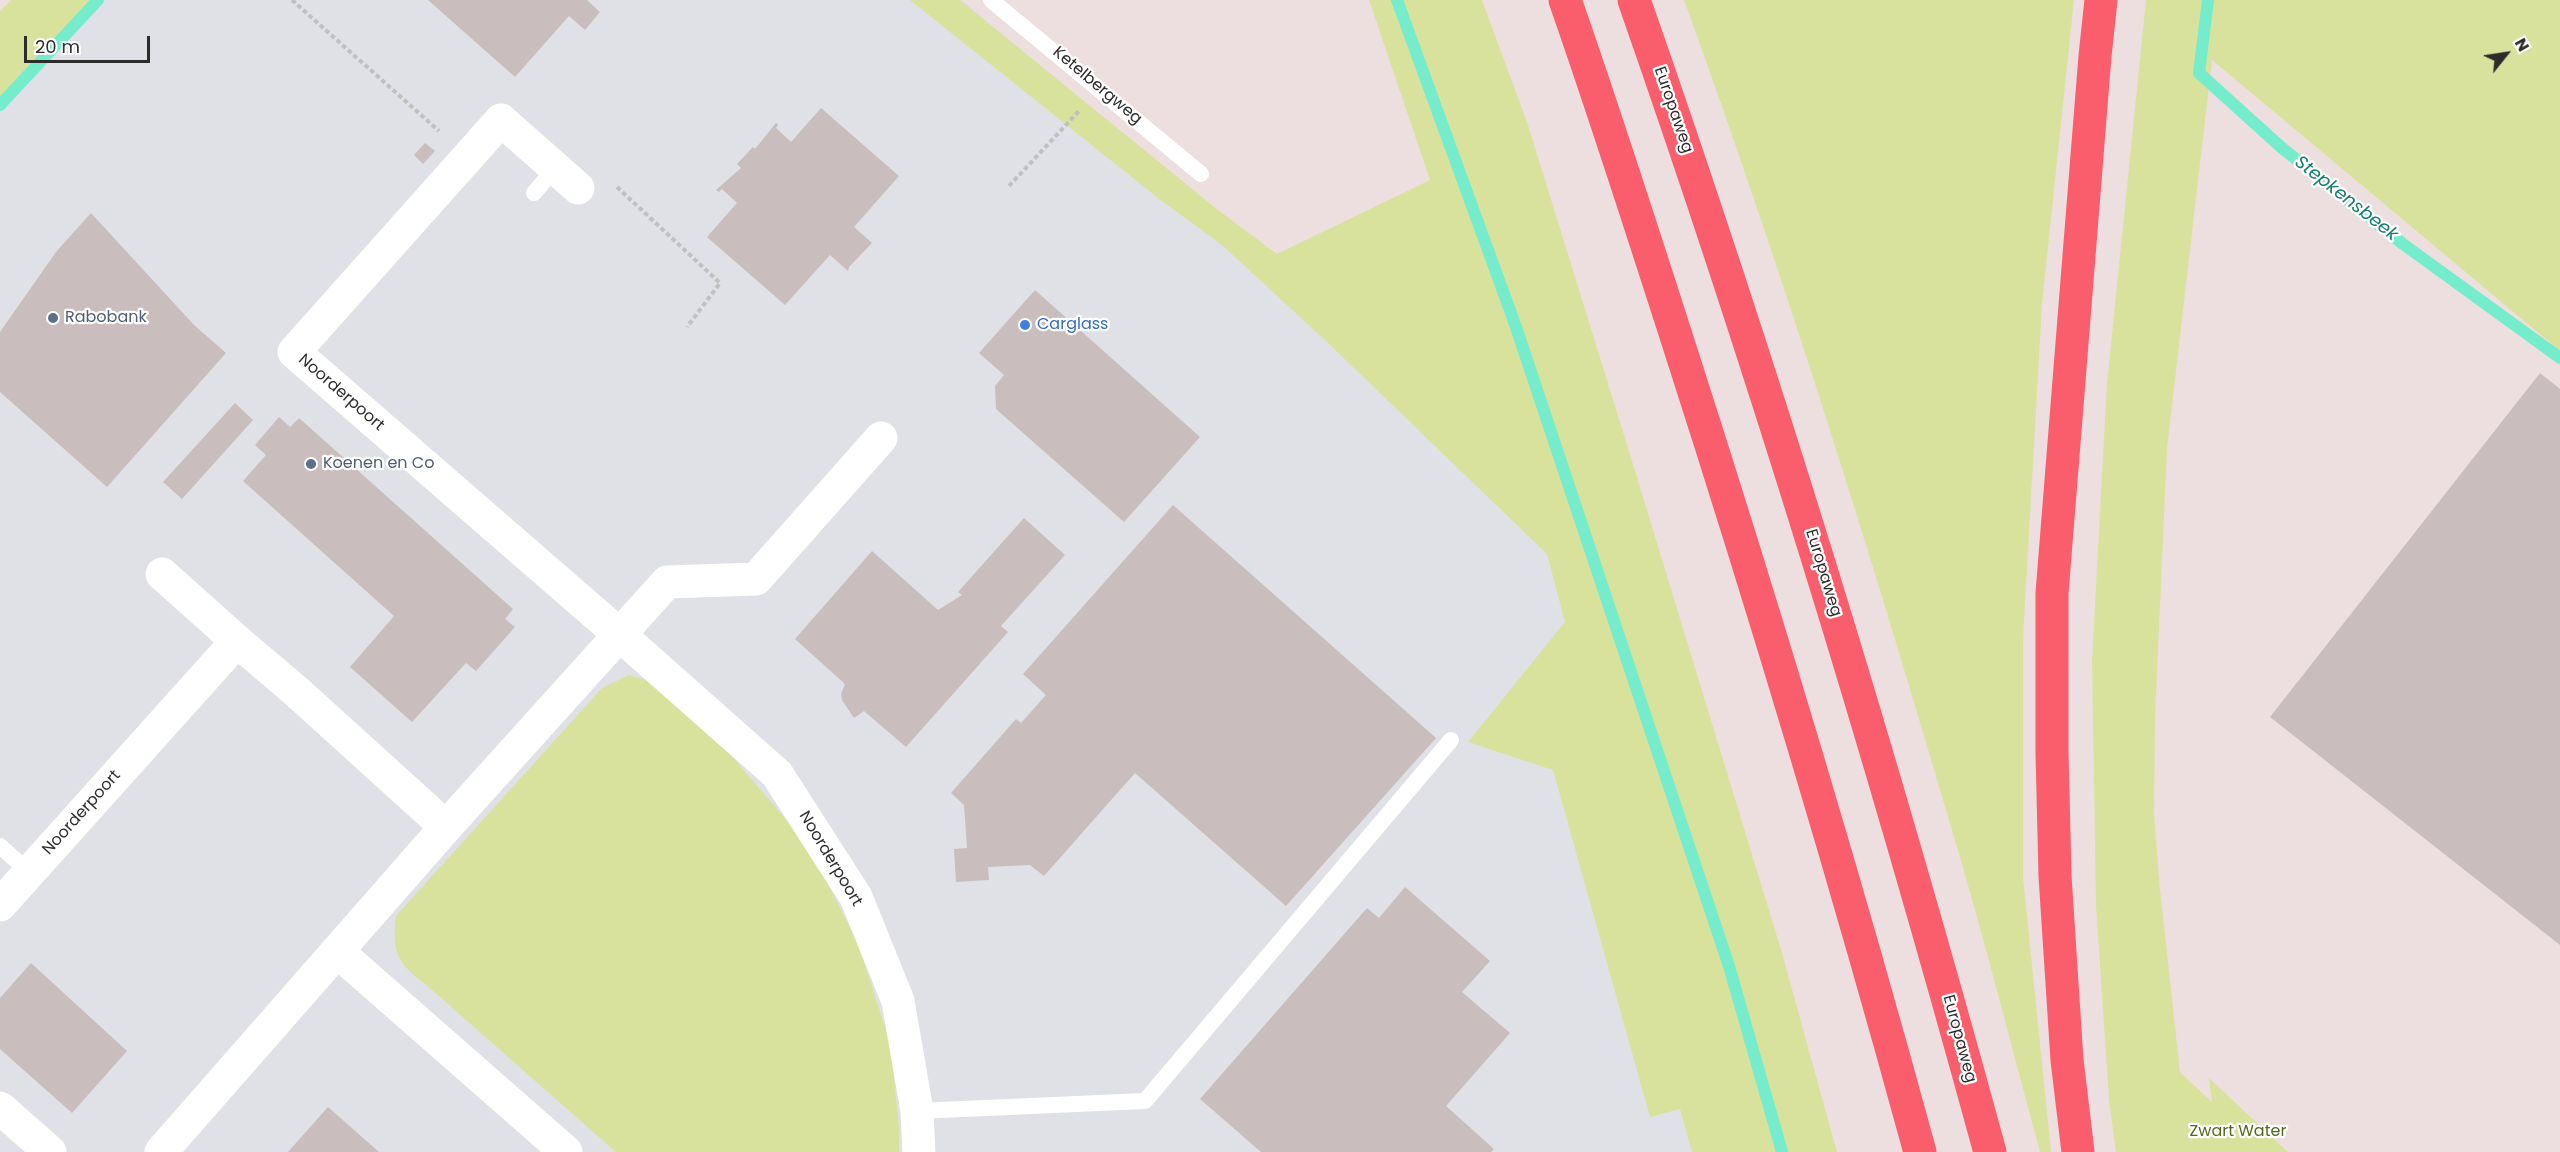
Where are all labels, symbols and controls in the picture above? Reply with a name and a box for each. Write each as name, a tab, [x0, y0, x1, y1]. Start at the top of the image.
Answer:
scale bar	[27, 24, 153, 62]
north arrow	[2476, 24, 2536, 84]
text: 20 m	[35, 34, 80, 59]
text: N	[2509, 34, 2535, 56]
street label: Ketelbergweg	[1048, 43, 1146, 129]
street label: Europaweg	[1649, 64, 1697, 156]
water label: Stepkensbeek	[2290, 152, 2402, 246]
place label: Rabobank	[65, 308, 147, 328]
marker: Rabobank	[46, 311, 60, 325]
place label: Carglass	[1037, 315, 1108, 335]
marker: Carglass	[1018, 318, 1032, 332]
street label: Noorderpoort	[294, 350, 388, 436]
place label: Koenen en Co	[323, 454, 434, 474]
marker: Koenen en Co	[304, 457, 318, 471]
street label: Europaweg	[1801, 527, 1845, 619]
street label: Noorderpoort	[39, 767, 125, 859]
street label: Noorderpoort	[794, 808, 866, 910]
street label: Europaweg	[1938, 993, 1980, 1085]
park label: Zwart Water	[2190, 1122, 2286, 1142]

